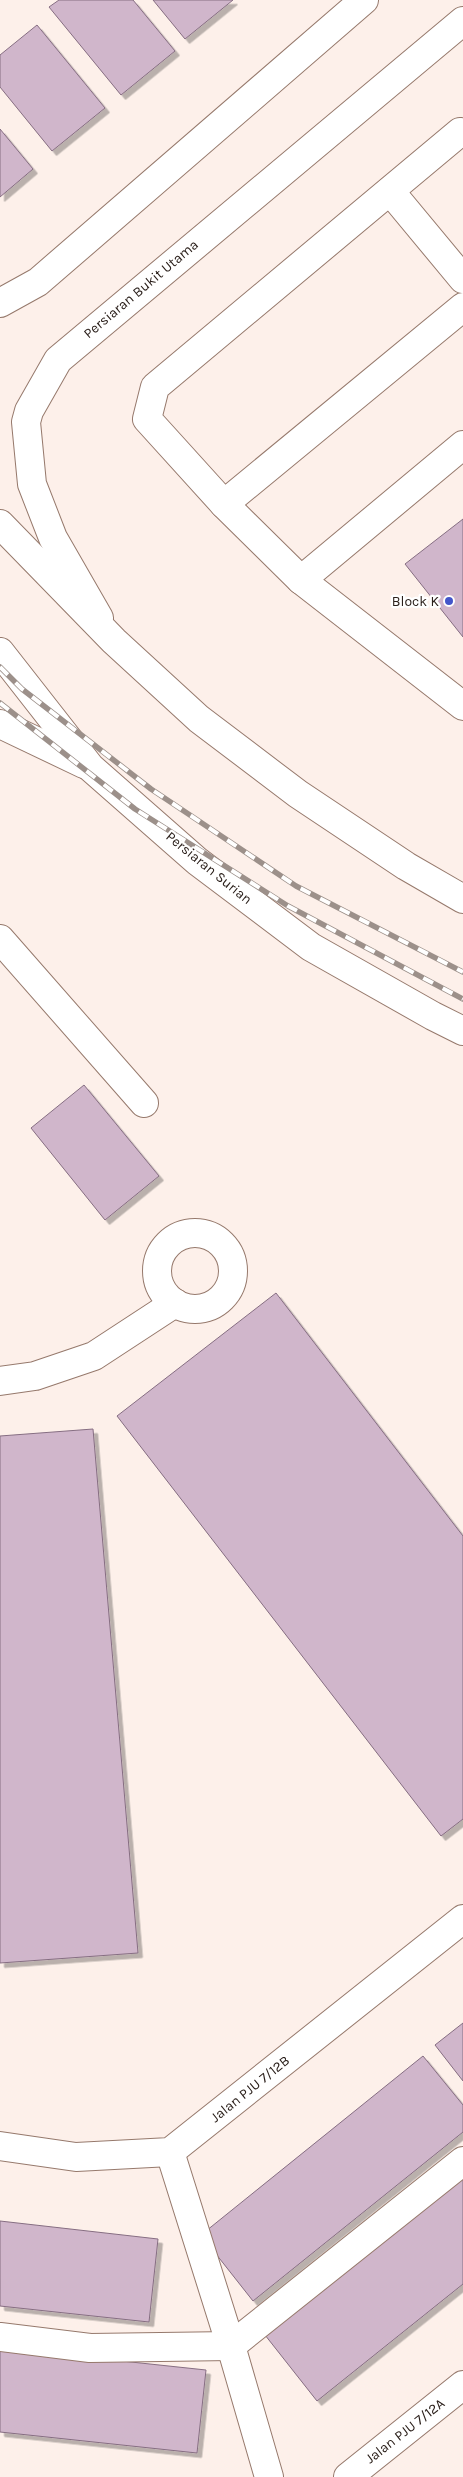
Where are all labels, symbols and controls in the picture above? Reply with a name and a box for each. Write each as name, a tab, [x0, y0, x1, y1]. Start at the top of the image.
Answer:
street label: Persiaran Bukit Utama	[80, 236, 202, 342]
place label: Block K	[392, 593, 439, 610]
marker: Block K	[443, 595, 455, 607]
street label: Persiaran Surian	[162, 828, 256, 908]
street label: Jalan PJU 7/12B	[207, 2052, 293, 2126]
street label: Jalan PJU 7/12A	[362, 2395, 448, 2467]

